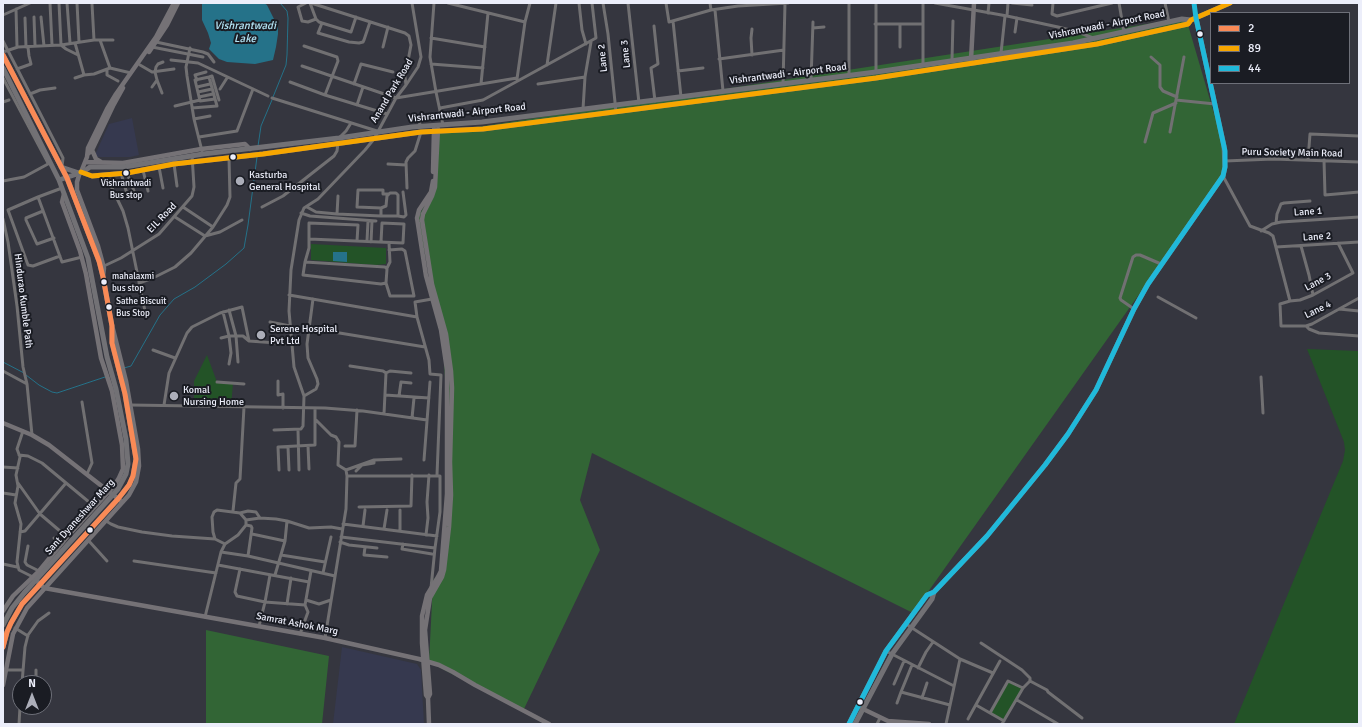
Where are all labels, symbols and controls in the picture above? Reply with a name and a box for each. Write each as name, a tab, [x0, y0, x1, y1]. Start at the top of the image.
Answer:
street label: Vishrantwadi - Airport Road	[1048, 8, 1166, 42]
legend	[1210, 12, 1350, 84]
water label: Vishrantwadi Lake	[214, 19, 276, 45]
text: 2	[1248, 21, 1254, 36]
unlabelled marker	[1195, 29, 1205, 39]
street label: Lane 3	[619, 39, 633, 69]
text: 89	[1248, 41, 1261, 56]
street label: Lane 2	[596, 43, 610, 73]
street label: Anand Park Road	[368, 57, 416, 125]
street label: Vishrantwadi - Airport Road	[729, 61, 847, 87]
text: 44	[1248, 61, 1261, 76]
street label: Vishrantwadi - Airport Road	[408, 101, 526, 125]
street label: Puru Society Main Road	[1241, 146, 1343, 160]
unlabelled marker	[228, 152, 238, 162]
marker: Vishrantwadi Bus stop	[121, 168, 131, 178]
place label: Kasturba General Hospital	[249, 169, 320, 192]
marker: Kasturba General Hospital	[234, 175, 246, 187]
place label: Vishrantwadi Bus stop	[101, 179, 151, 200]
street label: EIL Road	[145, 200, 179, 236]
street label: Lane 1	[1293, 205, 1323, 219]
street label: Lane 2	[1302, 230, 1332, 244]
street label: Hindurao Kumble Path	[11, 253, 35, 349]
street label: Lane 3	[1303, 270, 1333, 294]
place label: mahalaxmi bus stop	[112, 272, 154, 293]
marker: mahalaxmi bus stop	[99, 277, 109, 287]
place label: Sathe Biscuit Bus Stop	[116, 297, 166, 318]
street label: Lane 4	[1303, 298, 1333, 322]
marker: Sathe Biscuit Bus Stop	[104, 302, 114, 312]
place label: Serene Hospital Pvt Ltd	[270, 323, 337, 346]
marker: Serene Hospital Pvt Ltd	[255, 329, 267, 341]
place label: Komal Nursing Home	[183, 384, 244, 408]
marker: Komal Nursing Home	[168, 390, 180, 402]
street label: Sant Dyaneshwar Marg	[43, 477, 117, 557]
unlabelled marker	[85, 525, 95, 535]
street label: Samrat Ashok Marg	[255, 610, 339, 638]
north arrow	[12, 675, 52, 715]
text: N	[28, 677, 36, 690]
unlabelled marker	[855, 697, 865, 707]

